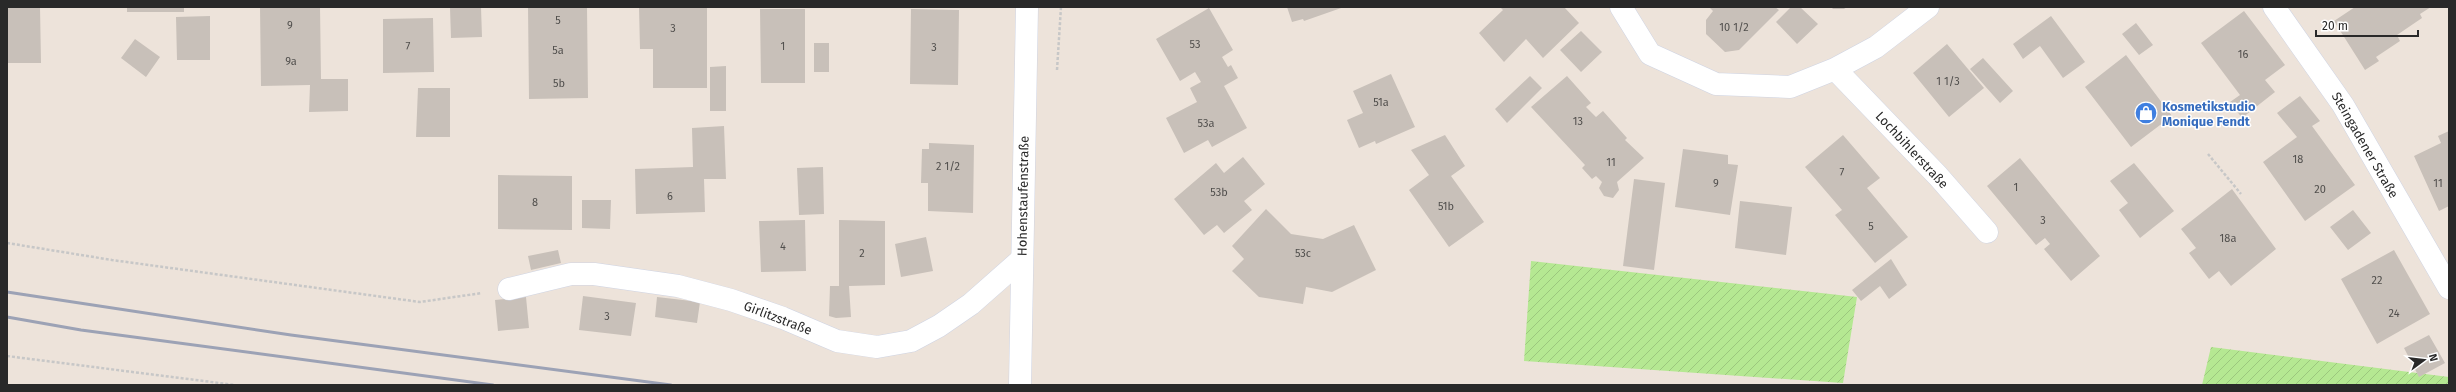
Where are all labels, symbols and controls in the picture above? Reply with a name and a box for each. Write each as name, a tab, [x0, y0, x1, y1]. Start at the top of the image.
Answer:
scale bar	[2316, 12, 2418, 38]
house number: 5	[555, 14, 561, 27]
house number: 9	[287, 19, 293, 32]
text: 20 m	[2322, 19, 2348, 33]
house number: 10 1/2	[1719, 21, 1749, 34]
house number: 3	[670, 22, 676, 35]
house number: 53	[1190, 38, 1200, 51]
house number: 7	[406, 40, 411, 53]
house number: 1	[781, 40, 785, 53]
house number: 3	[931, 41, 937, 54]
house number: 5a	[552, 44, 564, 57]
house number: 16	[2238, 48, 2248, 61]
house number: 9a	[285, 55, 297, 68]
house number: 1 1/3	[1936, 75, 1960, 88]
house number: 5b	[553, 77, 565, 90]
street label: Steingadener Straße	[2329, 89, 2401, 201]
house number: 51a	[1373, 96, 1389, 109]
place label: Kosmetikstudio Monique Fendt	[2162, 99, 2256, 129]
shop icon: Kosmetikstudio Monique Fendt	[2133, 100, 2159, 126]
street label: Lochbihlerstraße	[1873, 109, 1951, 191]
house number: 13	[1573, 115, 1583, 128]
house number: 53a	[1198, 117, 1214, 130]
street label: Hohenstaufenstraße	[1014, 136, 1032, 256]
house number: 18	[2293, 153, 2303, 166]
house number: 11	[1606, 156, 1616, 169]
house number: 2 1/2	[936, 160, 960, 173]
house number: 7	[1840, 166, 1845, 179]
house number: 9	[1713, 177, 1719, 190]
house number: 11	[2433, 177, 2443, 190]
house number: 1	[2014, 181, 2018, 194]
house number: 20	[2314, 183, 2326, 196]
house number: 53b	[1210, 186, 1228, 199]
house number: 6	[667, 190, 673, 203]
house number: 8	[532, 196, 538, 209]
house number: 51b	[1438, 200, 1454, 213]
house number: 3	[2040, 214, 2046, 227]
house number: 5	[1868, 220, 1874, 233]
house number: 18a	[2220, 232, 2236, 245]
house number: 4	[780, 240, 786, 253]
house number: 2	[859, 247, 865, 260]
house number: 53c	[1295, 247, 1311, 260]
house number: 22	[2372, 274, 2382, 287]
street label: Girlitzstraße	[742, 298, 814, 338]
house number: 24	[2389, 307, 2400, 320]
house number: 3	[604, 310, 610, 323]
north arrow	[2404, 340, 2444, 380]
text: N	[2426, 352, 2440, 363]

